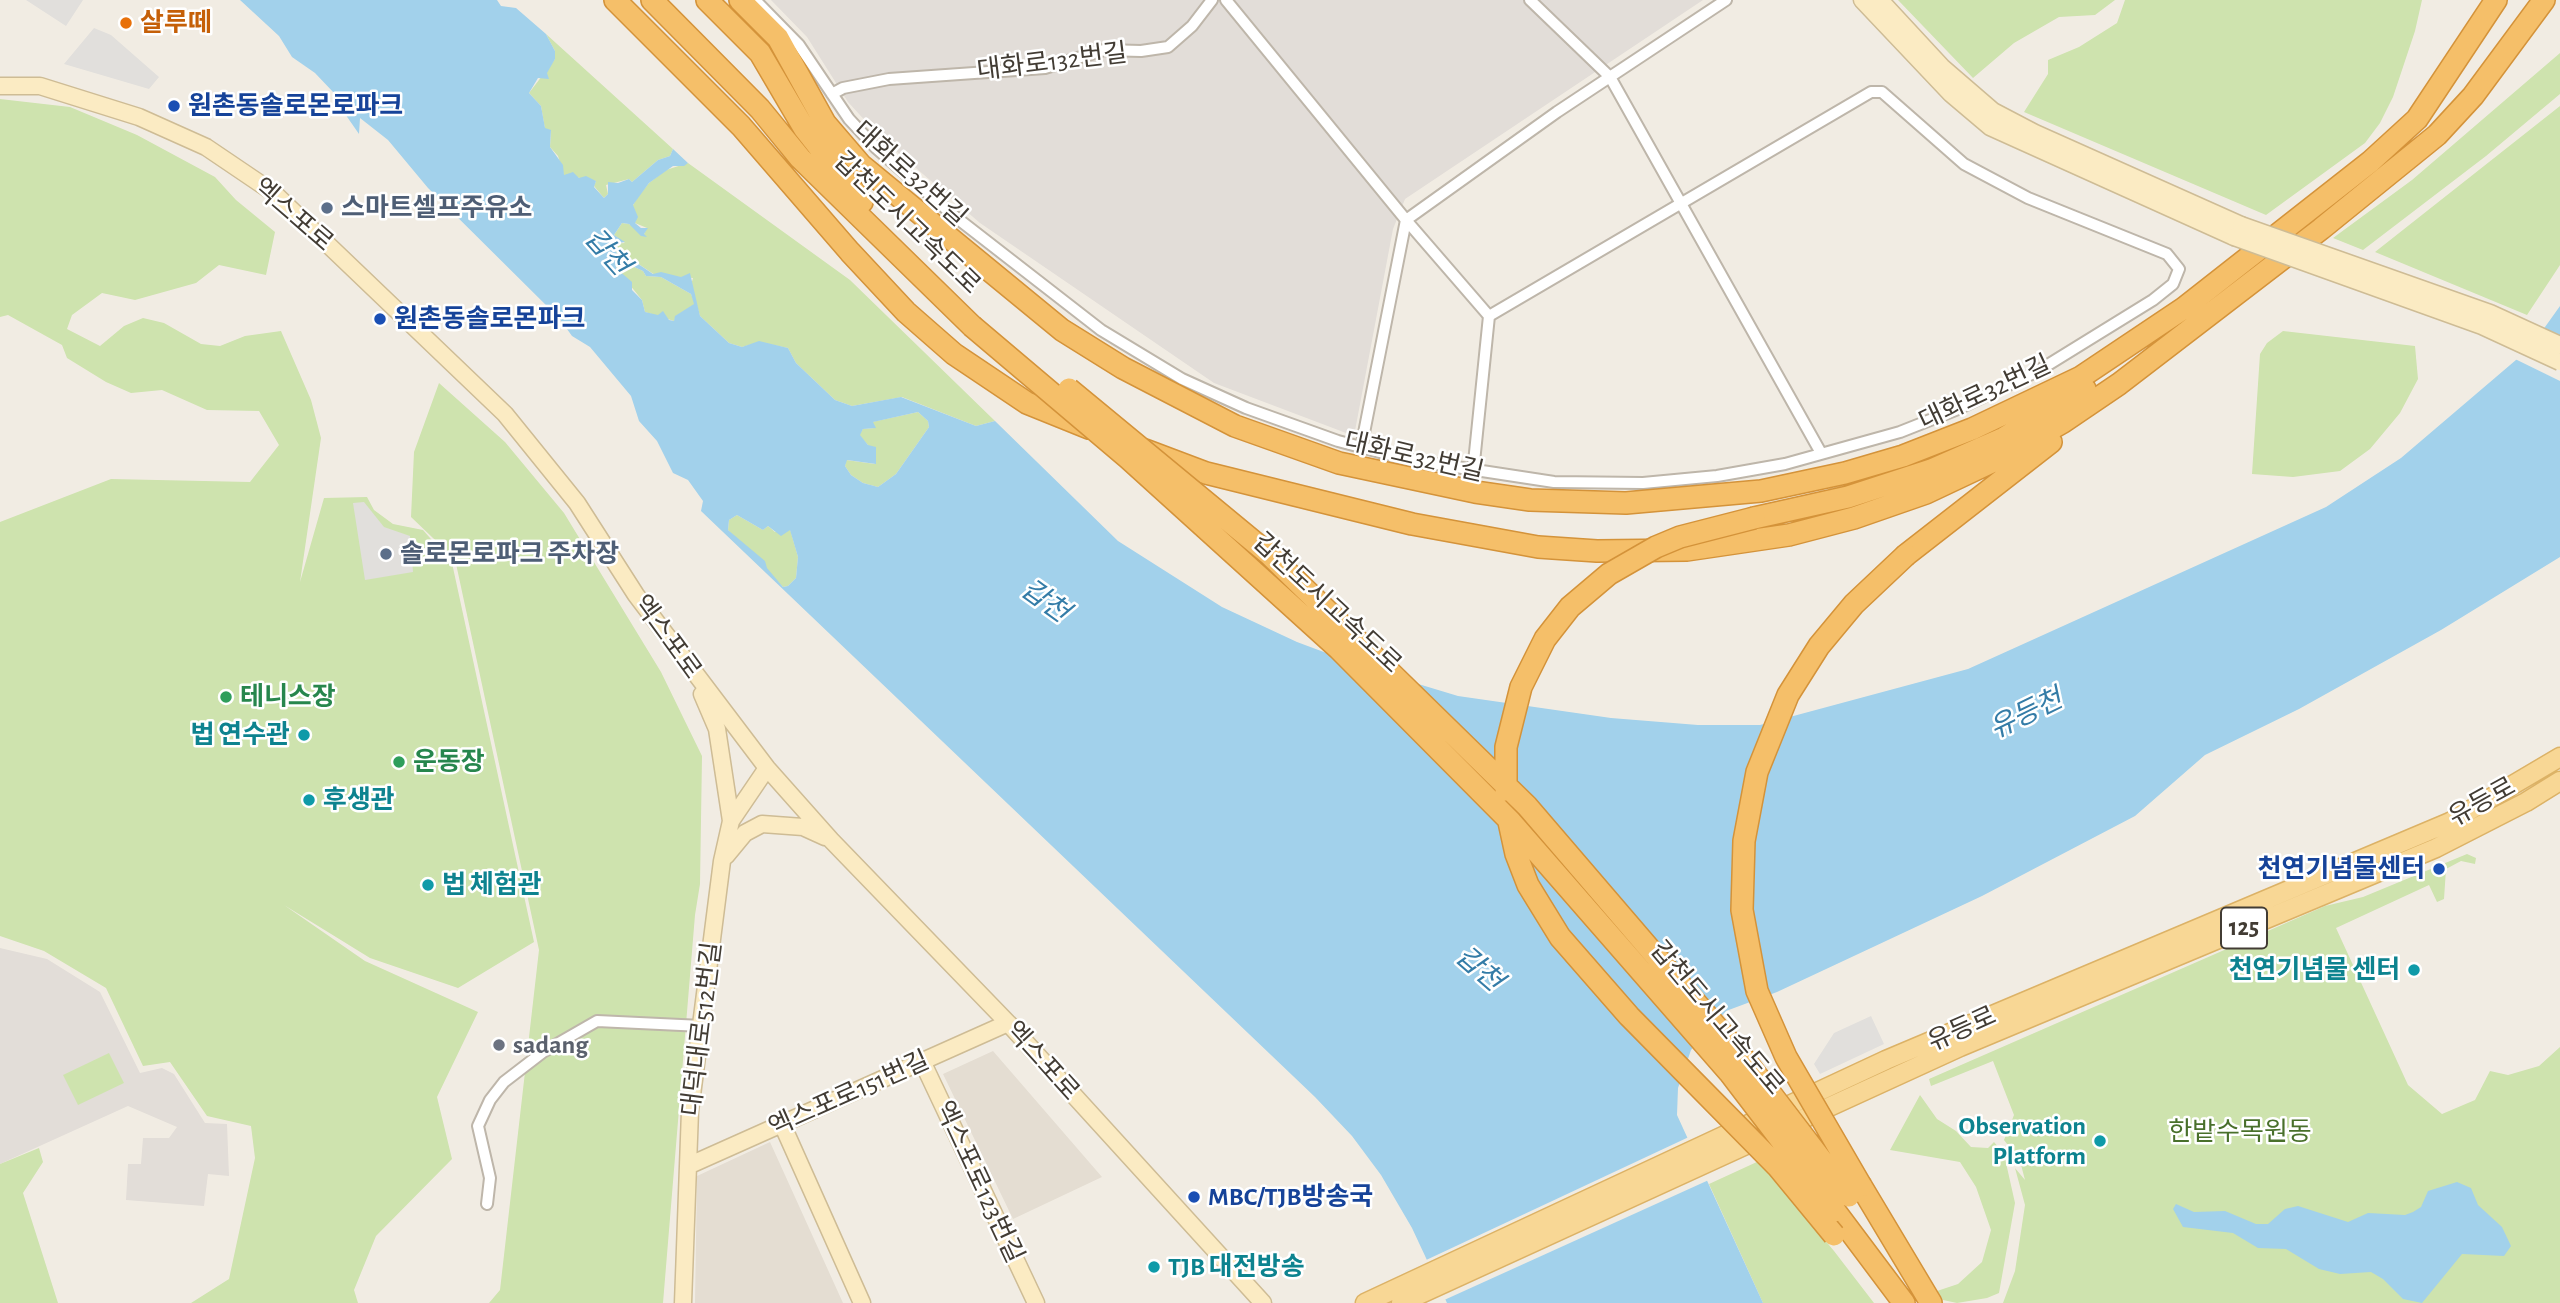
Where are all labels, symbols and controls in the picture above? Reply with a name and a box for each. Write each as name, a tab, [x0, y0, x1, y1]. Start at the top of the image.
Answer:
place label: 살루떼	[140, 7, 212, 39]
marker: 살루떼	[118, 15, 134, 31]
street label: 대화로132번길	[975, 37, 1129, 87]
place label: 원촌동솔로몬로파크	[188, 90, 403, 122]
marker: 원촌동솔로몬로파크	[166, 98, 182, 114]
street label: 대화로32번길	[847, 115, 973, 233]
street label: 갑천도시고속도로	[827, 145, 987, 301]
street label: 엑스포로	[247, 172, 339, 258]
place label: 스마트셀프주유소	[341, 192, 532, 224]
marker: 스마트셀프주유소	[319, 200, 335, 216]
water label: 갑천	[577, 222, 637, 282]
place label: 원촌동솔로몬파크	[394, 303, 585, 335]
marker: 원촌동솔로몬파크	[372, 311, 388, 327]
street label: 대화로32번길	[1914, 349, 2056, 437]
street label: 대화로32번길	[1341, 426, 1487, 488]
street label: 갑천도시고속도로	[1246, 526, 1408, 680]
place label: 솔로몬로파크 주차장	[400, 538, 619, 570]
marker: 솔로몬로파크 주차장	[378, 546, 394, 562]
water label: 갑천	[1014, 572, 1076, 630]
street label: 엑스포로	[626, 589, 708, 685]
place label: 테니스장	[240, 681, 336, 713]
water label: 유등천	[1984, 682, 2068, 746]
marker: 테니스장	[218, 689, 234, 705]
place label: 법 연수관	[190, 719, 290, 751]
marker: 법 연수관	[296, 727, 312, 743]
place label: 운동장	[413, 746, 485, 778]
marker: 운동장	[391, 754, 407, 770]
street label: 유등로	[2443, 771, 2521, 833]
place label: 후생관	[323, 784, 395, 816]
marker: 후생관	[301, 792, 317, 808]
place label: 천연기념물센터	[2258, 853, 2425, 885]
marker: 천연기념물센터	[2431, 861, 2447, 877]
place label: 법 체험관	[442, 869, 542, 901]
marker: 법 체험관	[420, 877, 436, 893]
road number: 125	[2221, 908, 2267, 948]
street label: 갑천도시고속도로	[1644, 935, 1790, 1101]
water label: 갑천	[1449, 939, 1509, 999]
street label: 대덕대로512번길	[676, 940, 728, 1118]
place label: 천연기념물 센터	[2229, 954, 2400, 986]
marker: 천연기념물 센터	[2406, 962, 2422, 978]
street label: 유등로	[1923, 1000, 2001, 1058]
street label: 엑스포로	[998, 1015, 1086, 1107]
place label: sadang	[513, 1029, 588, 1061]
marker: sadang	[491, 1037, 507, 1053]
street label: 엑스포로151번길	[764, 1045, 934, 1143]
street label: 엑스포로123번길	[928, 1096, 1030, 1268]
place label: Observation Platform	[1958, 1110, 2086, 1172]
park label: 한밭수목원동	[2168, 1116, 2312, 1148]
marker: Observation Platform	[2092, 1133, 2108, 1149]
place label: MBC/TJB방송국	[1208, 1181, 1373, 1213]
marker: MBC/TJB방송국	[1186, 1189, 1202, 1205]
place label: TJB 대전방송	[1168, 1251, 1305, 1283]
marker: TJB 대전방송	[1146, 1259, 1162, 1275]

